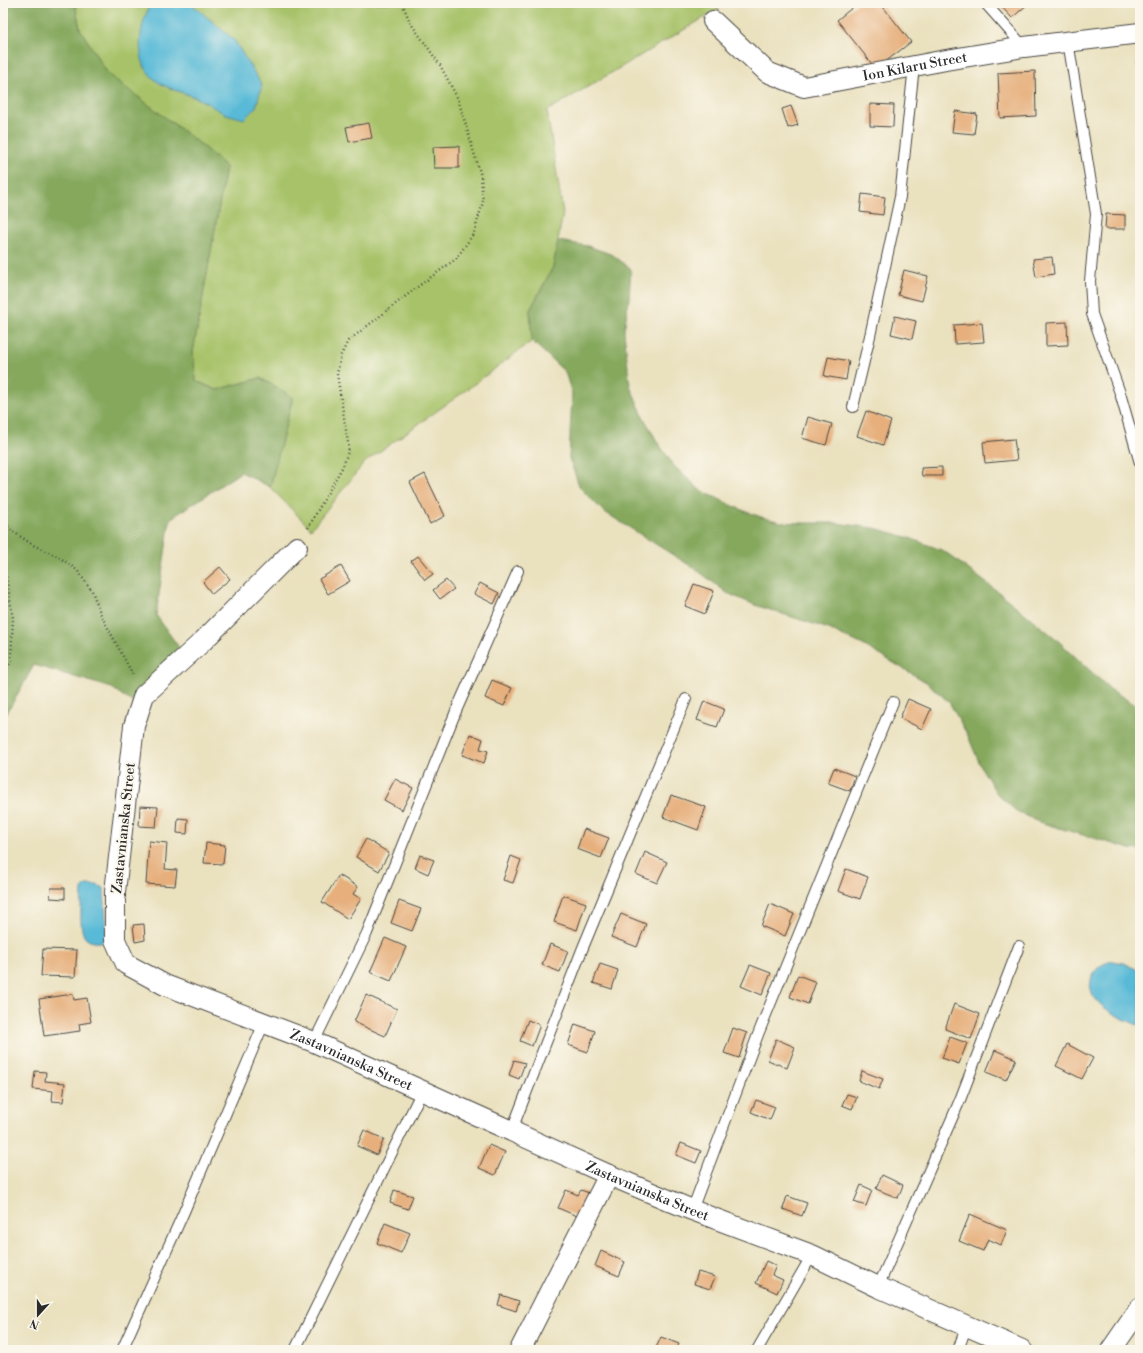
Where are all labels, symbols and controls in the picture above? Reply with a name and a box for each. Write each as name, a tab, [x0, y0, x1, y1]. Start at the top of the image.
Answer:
street label: Ion Kilaru Street	[861, 49, 969, 86]
street label: Zastavnianska Street	[108, 762, 140, 895]
street label: Zastavnianska Street	[287, 1026, 415, 1095]
street label: Zastavnianska Street	[583, 1158, 711, 1226]
north arrow	[18, 1295, 58, 1335]
text: N	[28, 1315, 41, 1331]

